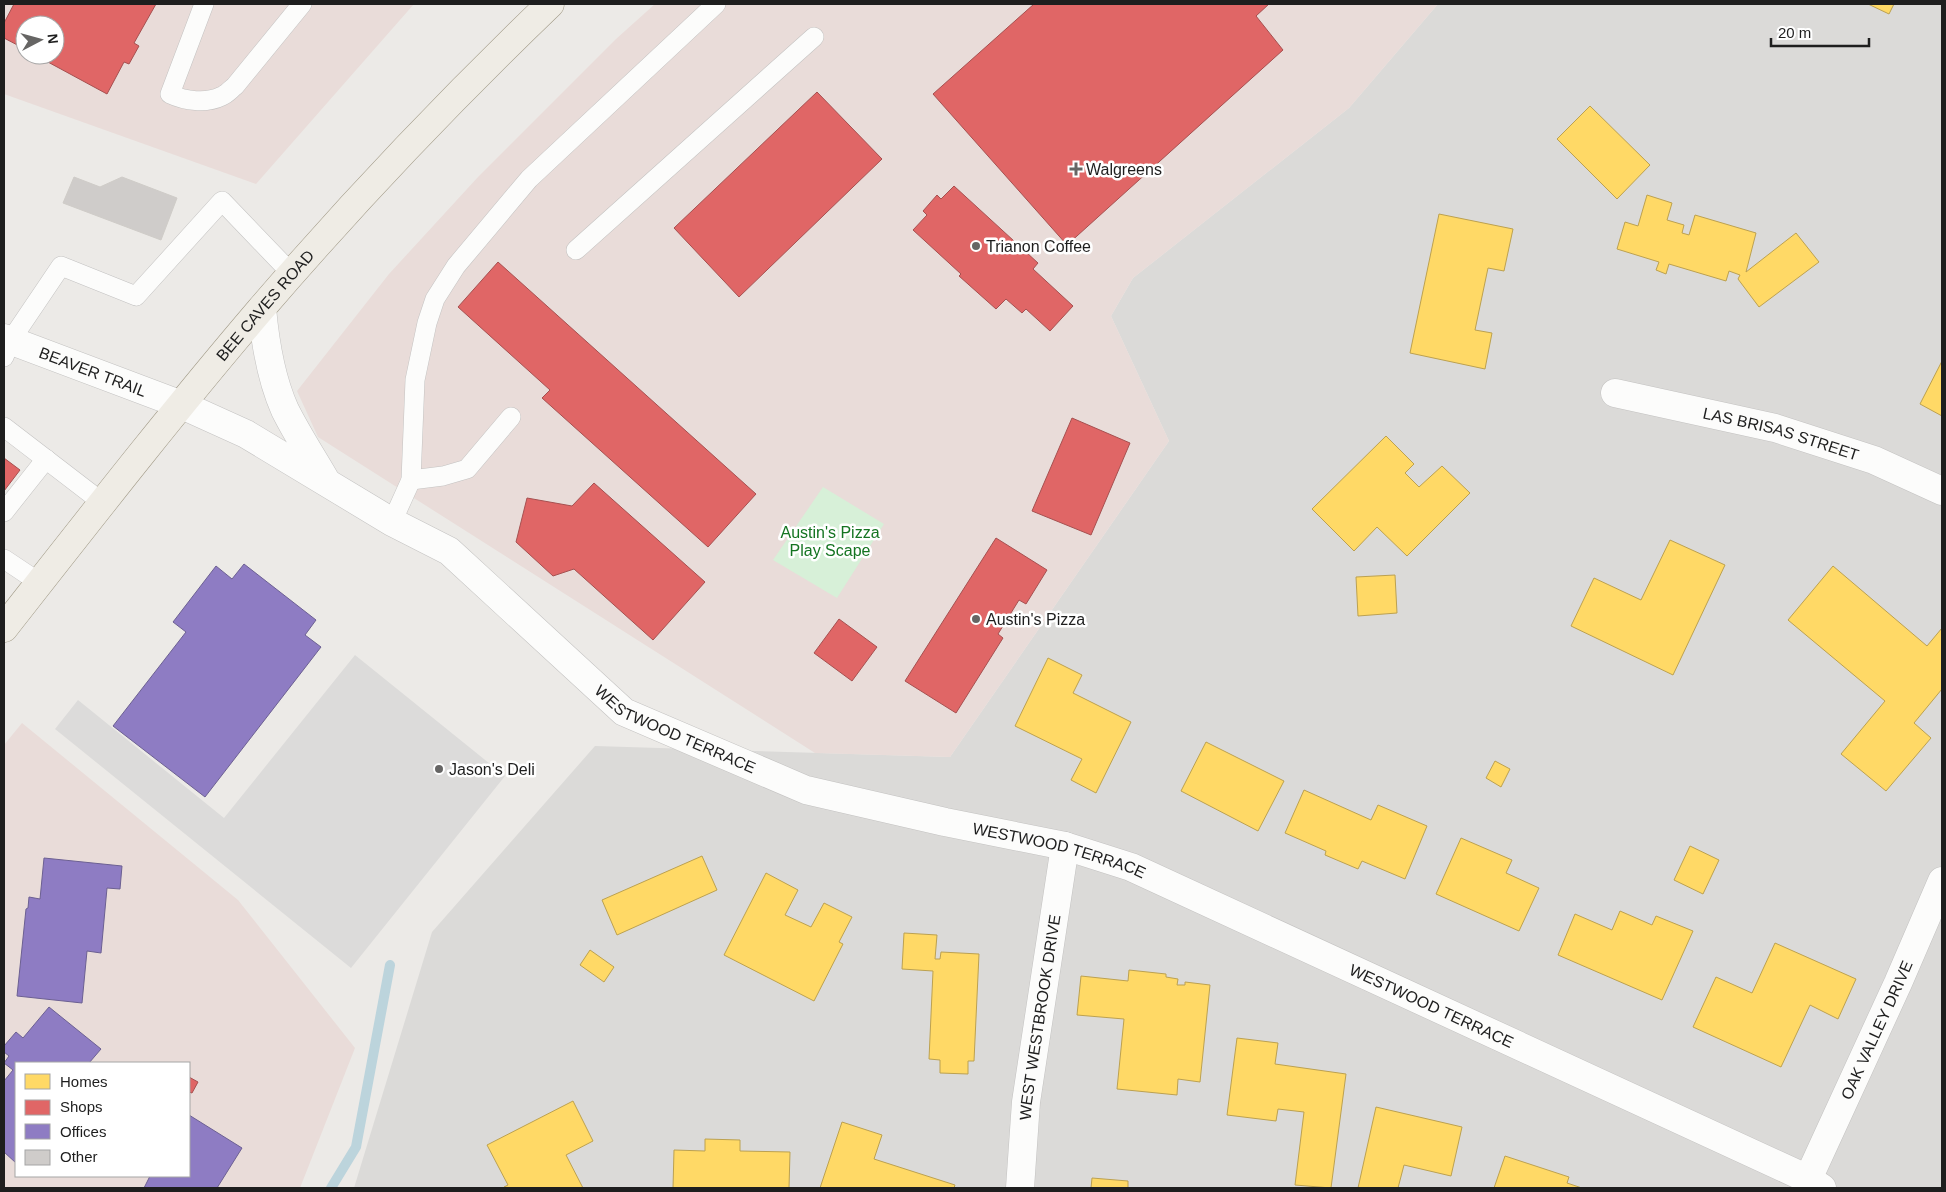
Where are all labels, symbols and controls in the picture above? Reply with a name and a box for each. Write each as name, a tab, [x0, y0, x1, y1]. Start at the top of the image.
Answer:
north arrow	[15, 15, 65, 65]
scale bar	[1771, 15, 1868, 47]
text: 20 m	[1778, 24, 1811, 41]
text: N	[44, 33, 61, 45]
place label: Walgreens	[1086, 161, 1162, 178]
marker: Walgreens	[1070, 163, 1082, 175]
place label: Trianon Coffee	[986, 238, 1091, 255]
marker: Trianon Coffee	[970, 240, 982, 252]
street label: BEE CAVES ROAD	[213, 247, 317, 364]
street label: BEAVER TRAIL	[37, 344, 149, 399]
street label: LAS BRISAS STREET	[1702, 404, 1861, 463]
park label: Austin's Pizza Play Scape	[780, 524, 880, 559]
place label: Austin's Pizza	[986, 611, 1085, 628]
marker: Austin's Pizza	[970, 613, 982, 625]
street label: WESTWOOD TERRACE	[592, 681, 758, 776]
place label: Jason's Deli	[449, 761, 535, 778]
marker: Jason's Deli	[433, 763, 445, 775]
street label: WESTWOOD TERRACE	[971, 819, 1148, 881]
street label: WEST WESTBROOK DRIVE	[1016, 913, 1063, 1121]
street label: OAK VALLEY DRIVE	[1837, 958, 1915, 1102]
street label: WESTWOOD TERRACE	[1347, 960, 1516, 1051]
legend	[15, 1062, 190, 1177]
text: Homes	[60, 1073, 108, 1090]
text: Shops	[60, 1098, 103, 1115]
text: Offices	[60, 1123, 106, 1140]
text: Other	[60, 1148, 98, 1165]

